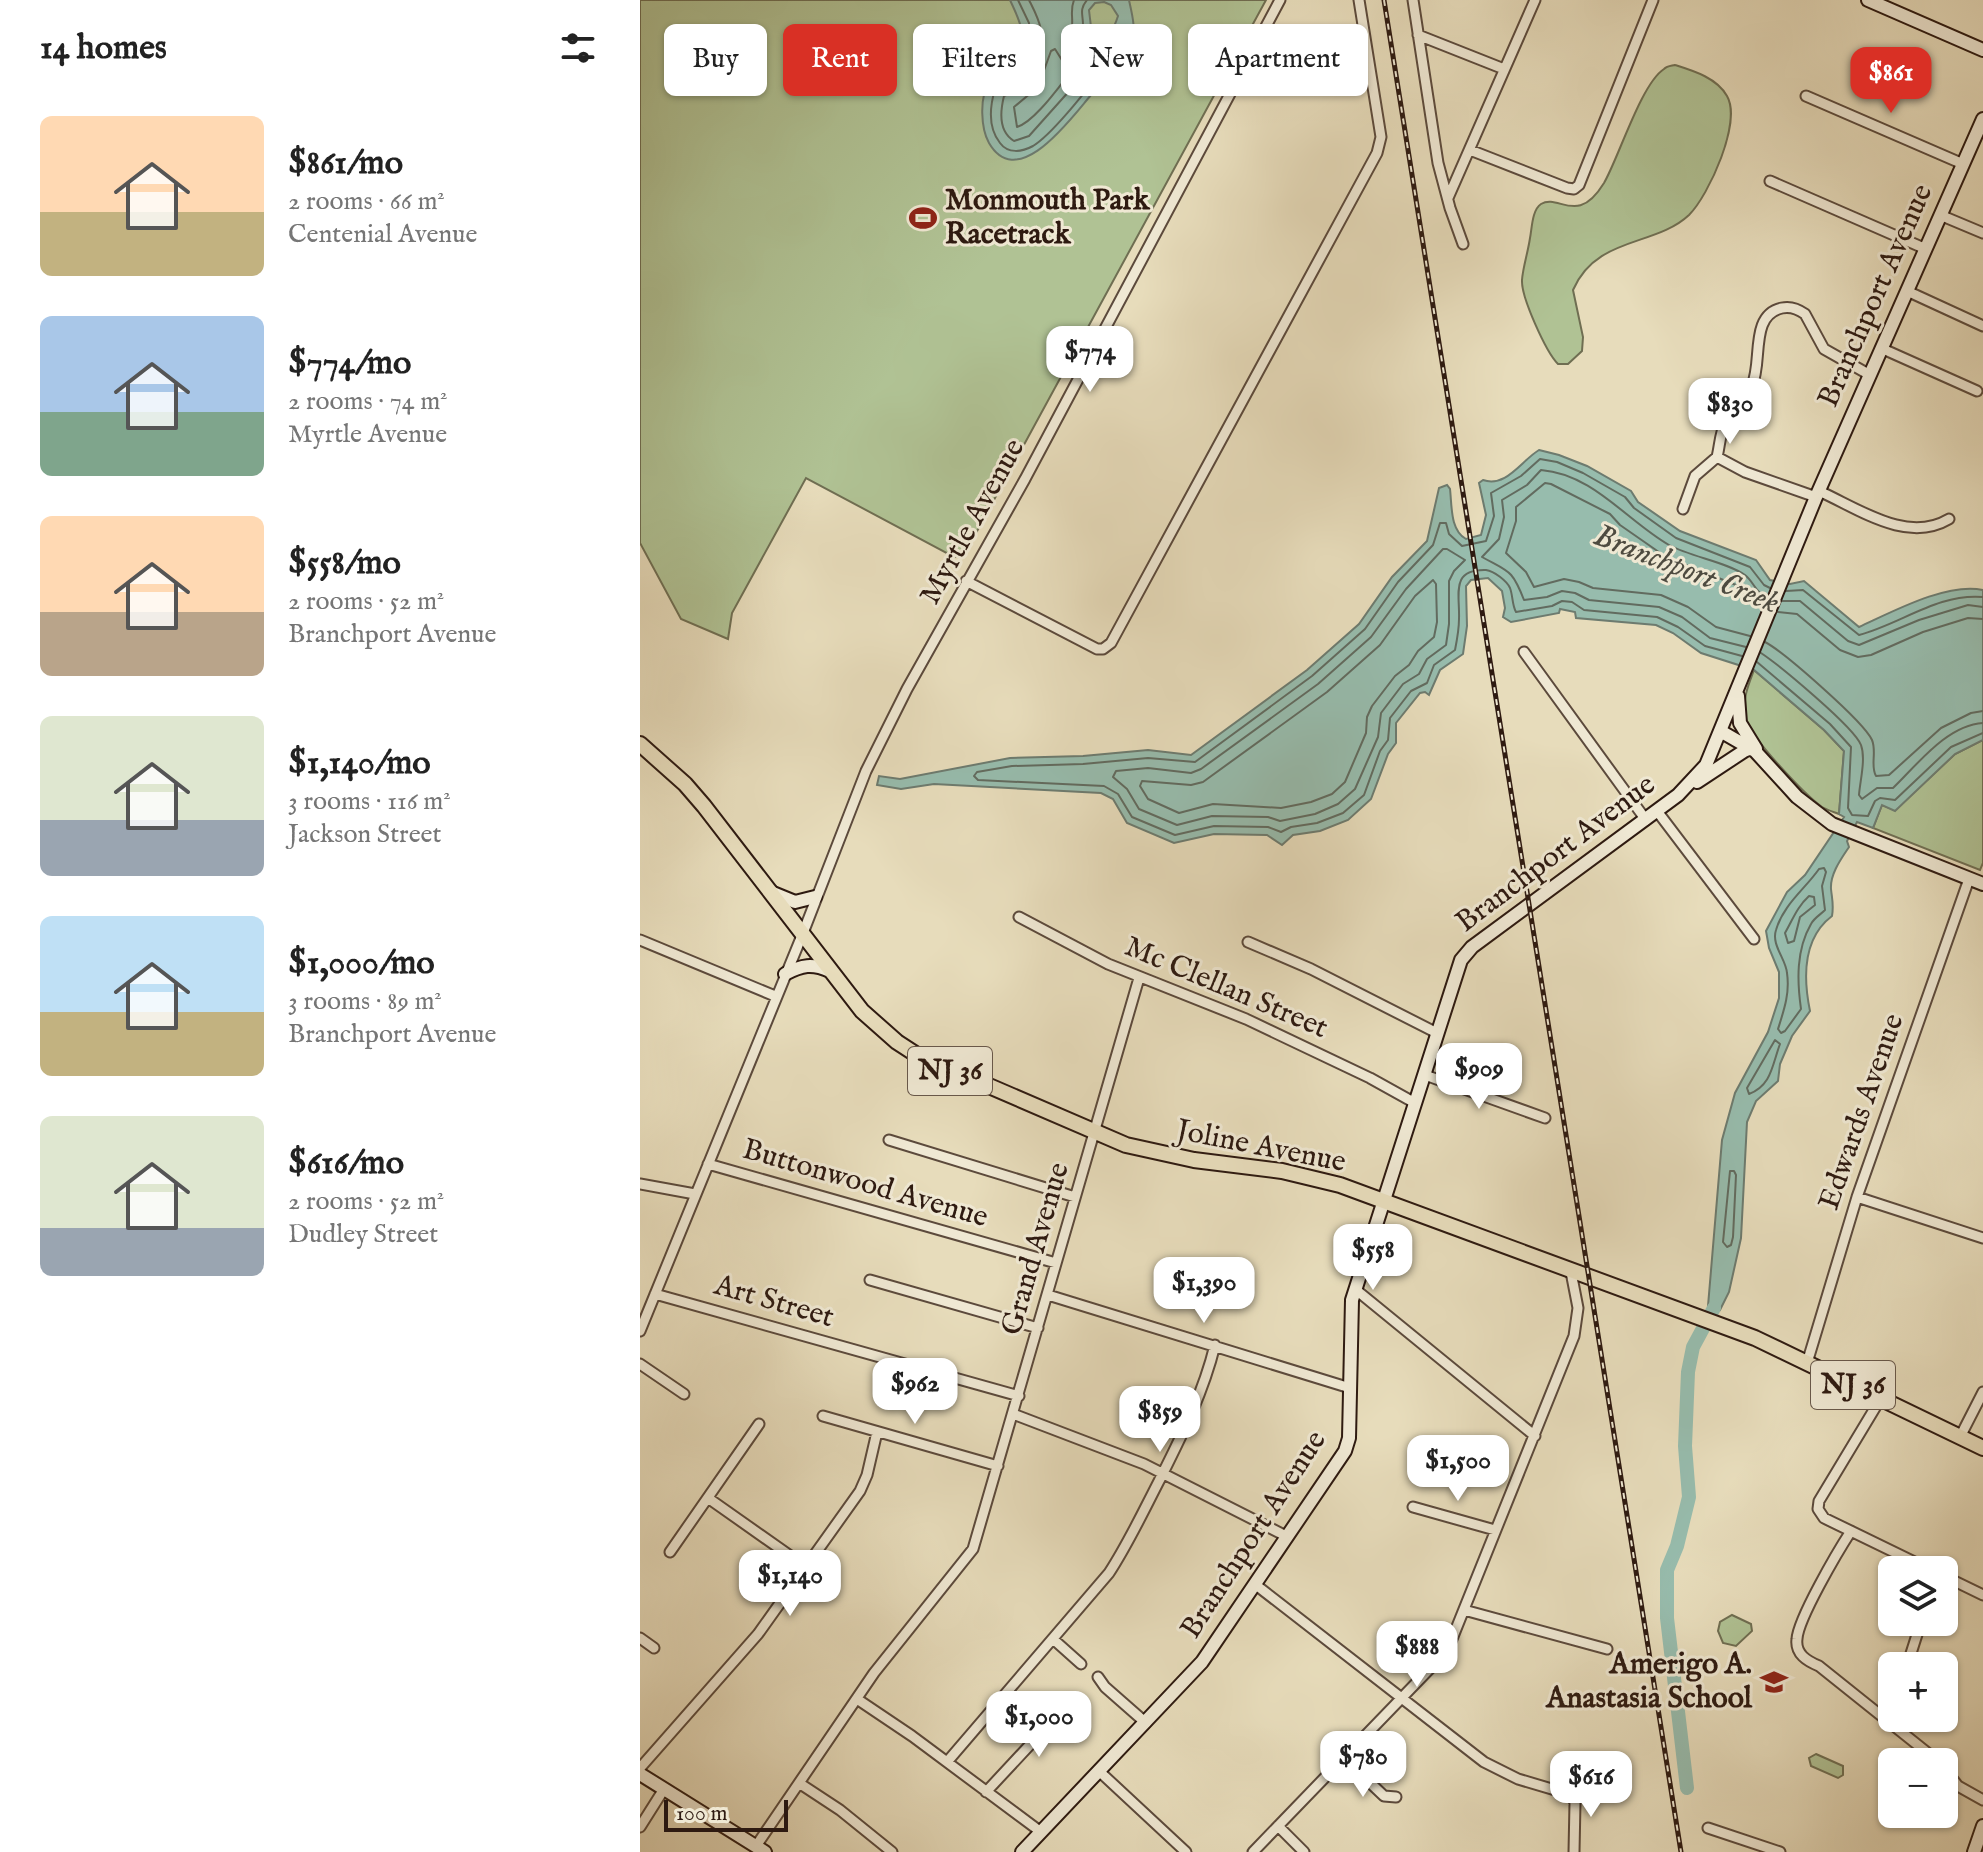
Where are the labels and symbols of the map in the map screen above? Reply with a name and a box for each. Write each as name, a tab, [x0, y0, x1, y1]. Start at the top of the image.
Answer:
pin: $861	[1844, 47, 1938, 115]
street label: Branchport Avenue	[1810, 178, 1942, 414]
place label: Monmouth Park Racetrack	[945, 182, 1150, 254]
sports icon: Monmouth Park Racetrack	[908, 203, 938, 233]
pin: $774	[1043, 326, 1137, 394]
pin: $830	[1683, 378, 1777, 446]
street label: Myrtle Avenue	[912, 432, 1034, 612]
water label: Branchport Creek	[1587, 516, 1785, 624]
street label: Branchport Avenue	[1449, 766, 1663, 942]
street label: Mc Clellan Street	[1119, 928, 1333, 1048]
street label: Edwards Avenue	[1811, 1009, 1913, 1215]
pin: $909	[1432, 1043, 1526, 1111]
road number: NJ 36	[908, 1047, 992, 1095]
street label: Joline Avenue	[1170, 1111, 1349, 1182]
street label: Buttonwood Avenue	[738, 1131, 992, 1237]
street label: Grand Avenue	[993, 1158, 1079, 1340]
pin: $558	[1326, 1224, 1420, 1292]
pin: $1,390	[1139, 1257, 1269, 1325]
street label: Art Street	[709, 1267, 838, 1337]
pin: $962	[868, 1358, 962, 1426]
road number: NJ 36	[1811, 1361, 1895, 1409]
pin: $859	[1113, 1386, 1207, 1454]
street label: Branchport Avenue	[1173, 1424, 1335, 1646]
pin: $1,500	[1393, 1435, 1523, 1503]
pin: $1,140	[725, 1550, 855, 1618]
pin: $888	[1370, 1621, 1464, 1689]
place label: Amerigo A. Anastasia School	[1545, 1646, 1753, 1718]
school or university icon: Amerigo A. Anastasia School	[1759, 1667, 1789, 1697]
pin: $1,000	[974, 1691, 1104, 1759]
pin: $780	[1316, 1731, 1410, 1799]
pin: $616	[1544, 1751, 1638, 1819]
scale bar	[664, 1796, 788, 1832]

